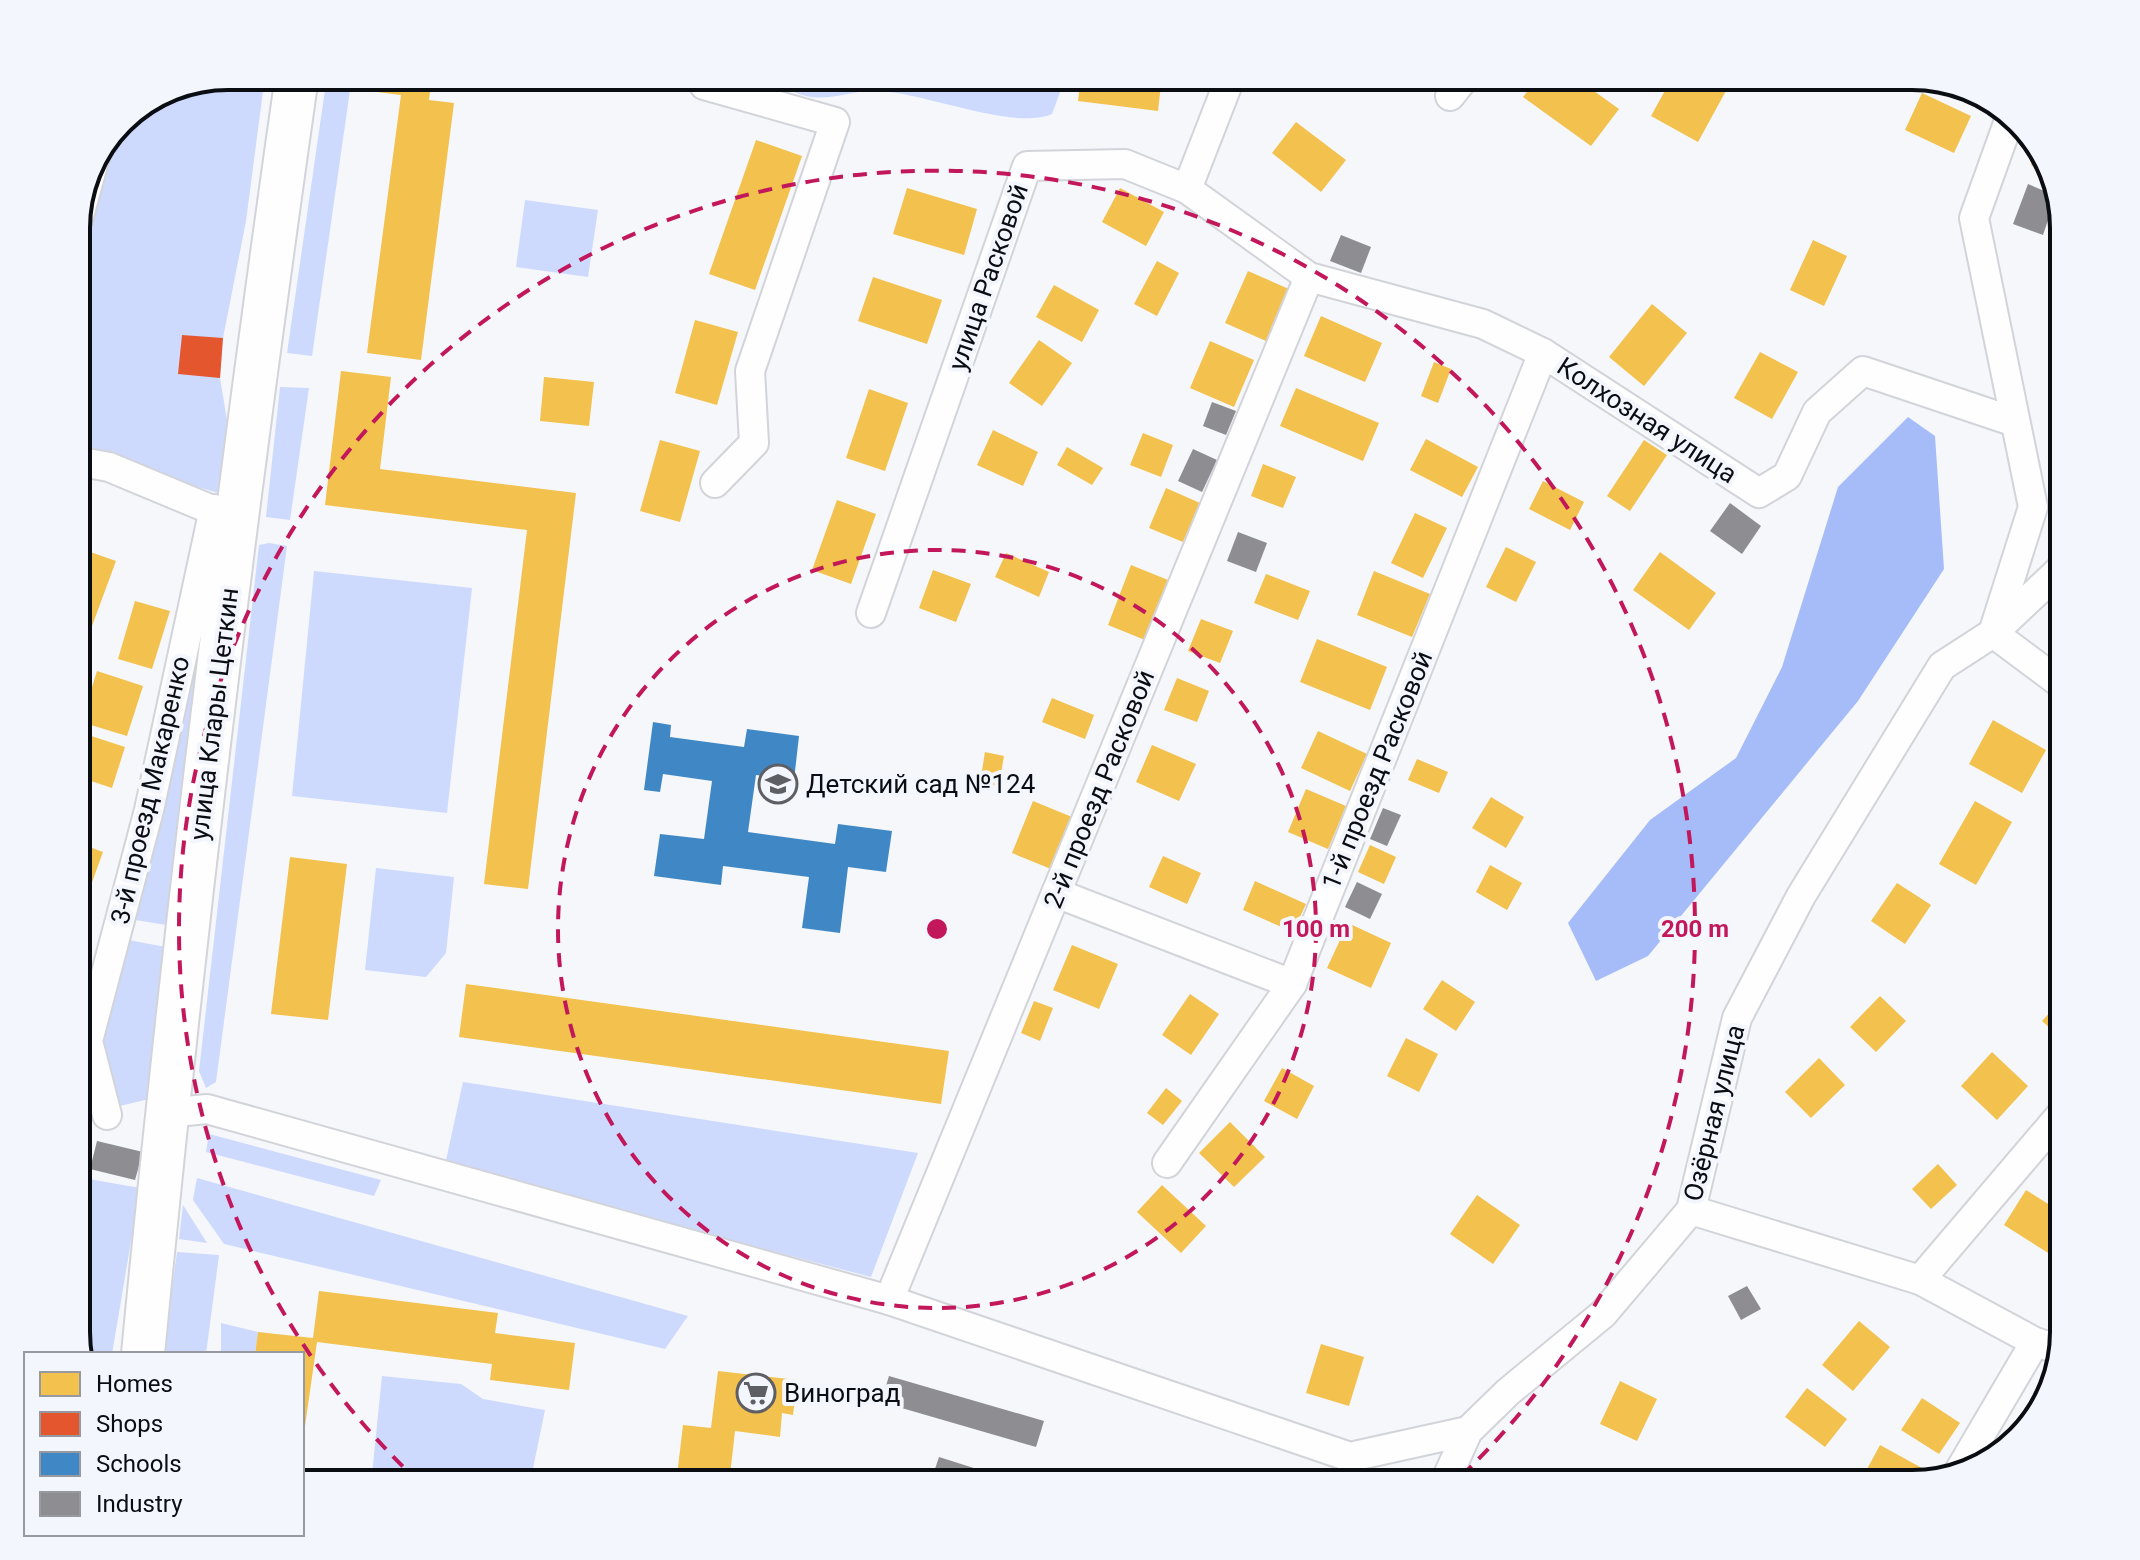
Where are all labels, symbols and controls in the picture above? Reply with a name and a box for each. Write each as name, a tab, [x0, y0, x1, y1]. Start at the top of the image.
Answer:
street label: улица Расковой	[942, 180, 1034, 374]
street label: Колхозная улица	[1552, 351, 1742, 489]
street label: улица Клары Цеткин	[184, 586, 244, 842]
street label: 1-й проезд Расковой	[1315, 647, 1439, 893]
street label: 3-й проезд Макаренко	[105, 653, 195, 927]
street label: 2-й проезд Расковой	[1037, 666, 1161, 912]
school or university icon: Детский сад №124	[757, 763, 799, 805]
place label: Детский сад №124	[806, 769, 1036, 799]
centre of rings	[923, 915, 951, 943]
text: 100 m	[1282, 915, 1350, 943]
text: 200 m	[1661, 915, 1729, 943]
street label: Озёрная улица	[1678, 1022, 1750, 1204]
legend	[24, 1352, 304, 1536]
text: Homes	[96, 1370, 173, 1398]
supermarket icon: Виноград	[735, 1372, 777, 1414]
place label: Виноград	[784, 1378, 900, 1408]
text: Shops	[96, 1410, 163, 1438]
text: Schools	[96, 1450, 182, 1478]
text: Industry	[96, 1490, 183, 1518]

